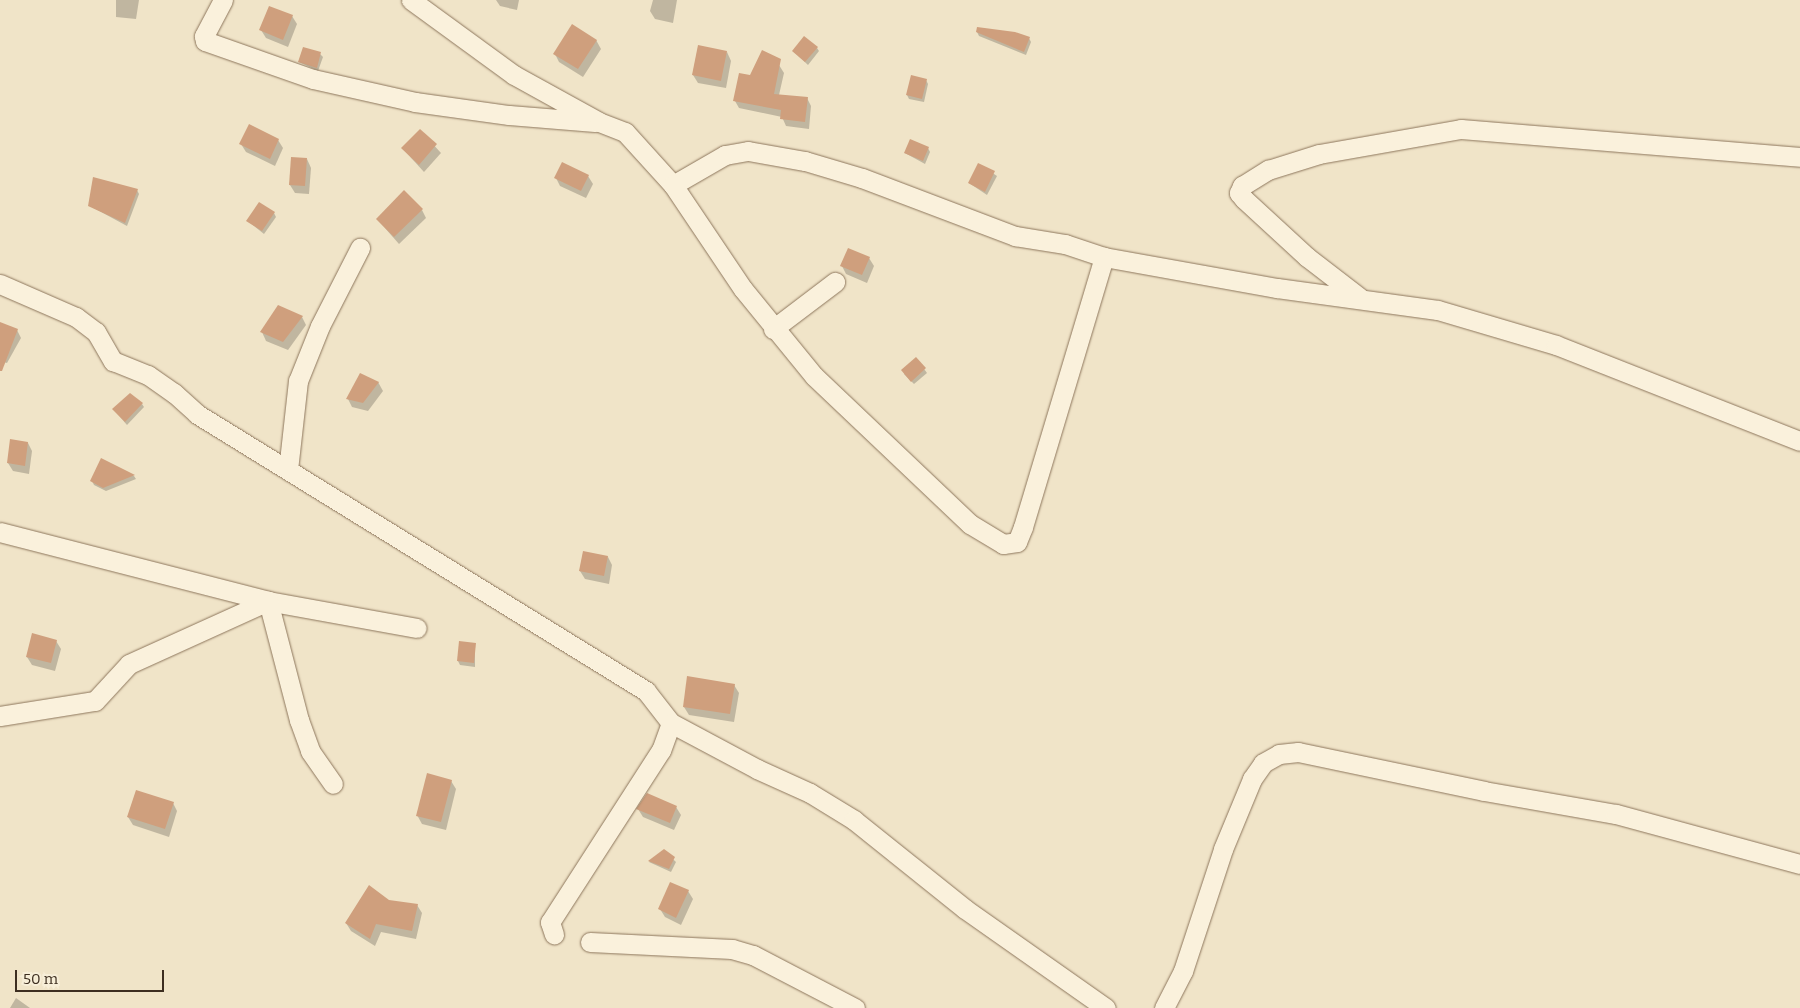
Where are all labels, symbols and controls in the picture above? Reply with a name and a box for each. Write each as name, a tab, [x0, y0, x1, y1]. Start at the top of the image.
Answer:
scale bar	[18, 960, 166, 992]
text: 50 m	[23, 970, 58, 988]

